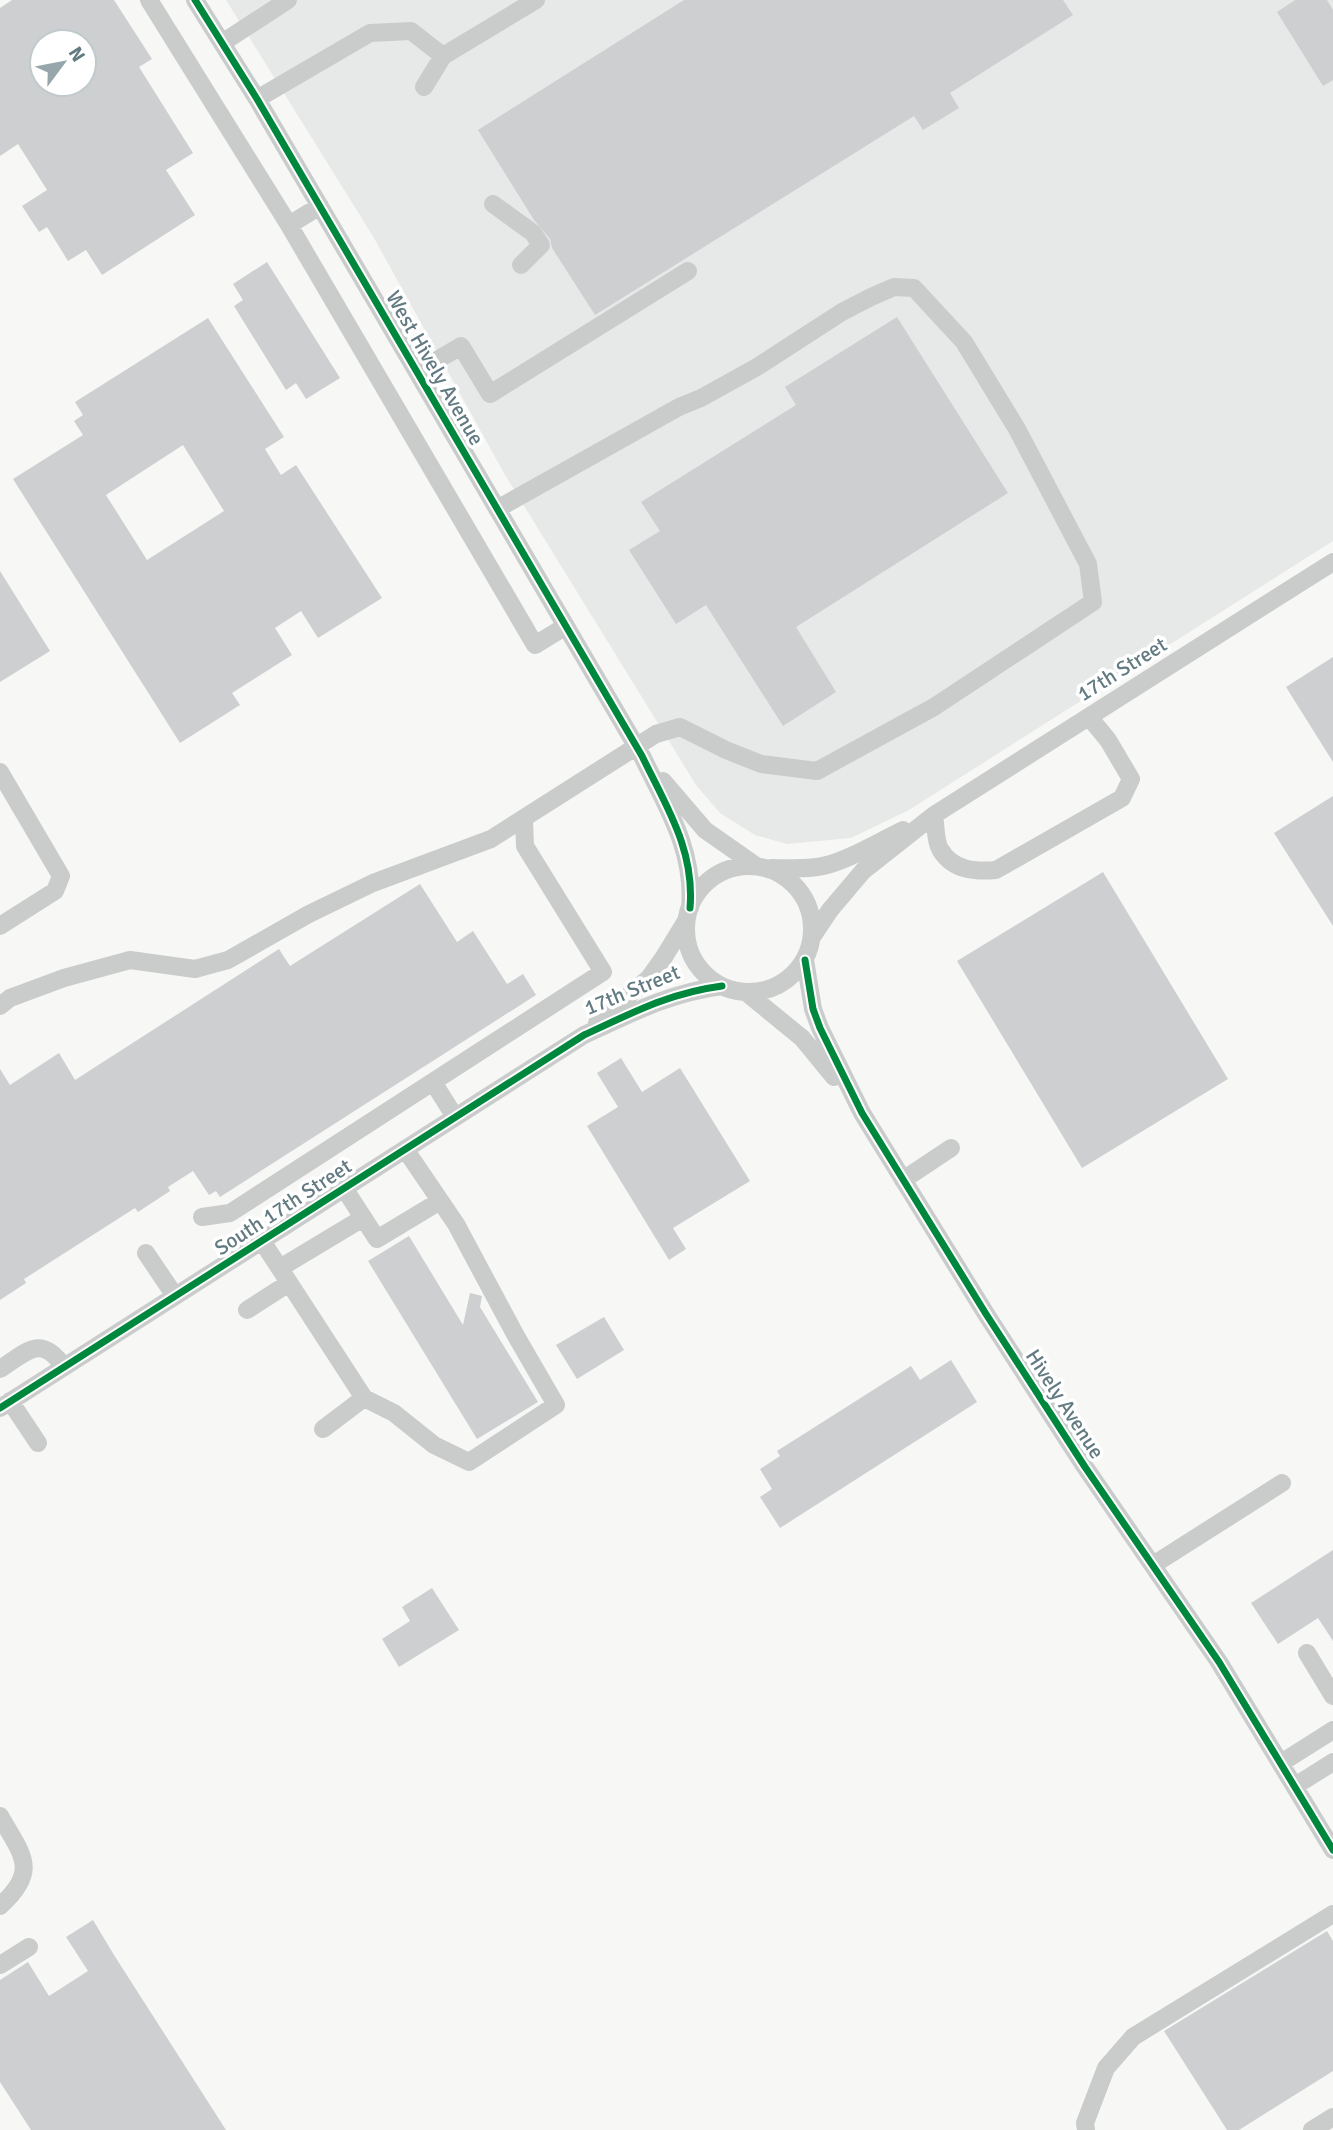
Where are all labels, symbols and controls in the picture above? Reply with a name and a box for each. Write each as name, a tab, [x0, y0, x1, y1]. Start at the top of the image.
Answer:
north arrow	[28, 28, 98, 98]
text: N	[63, 43, 90, 66]
street label: West Hively Avenue	[380, 286, 490, 450]
street label: 17th Street	[1072, 631, 1172, 707]
street label: 17th Street	[580, 959, 684, 1021]
street label: South 17th Street	[210, 1153, 356, 1261]
street label: Hively Avenue	[1020, 1344, 1110, 1464]

